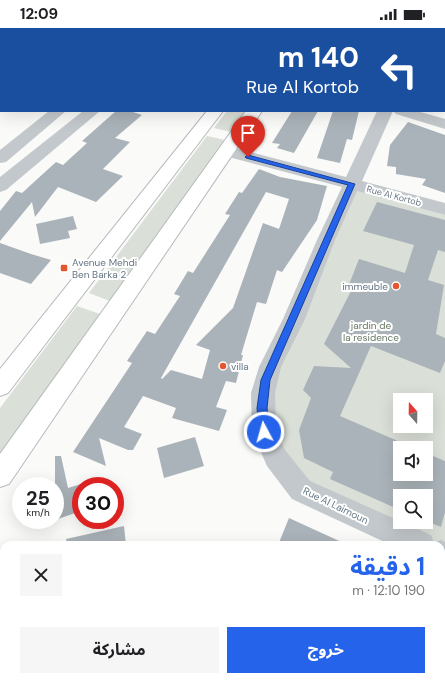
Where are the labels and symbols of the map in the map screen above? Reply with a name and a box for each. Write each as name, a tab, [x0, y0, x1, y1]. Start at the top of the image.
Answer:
pin	[231, 116, 265, 157]
street label: Rue Al Kortob	[365, 183, 423, 209]
place label: Avenue Mehdi Ben Barka 2	[72, 256, 137, 281]
marker: Avenue Mehdi Ben Barka 2	[59, 263, 69, 273]
place label: immeuble	[342, 280, 388, 293]
marker: immeuble	[391, 281, 401, 291]
park label: jardin de la residence	[343, 319, 399, 344]
place label: villa	[231, 360, 249, 373]
marker: villa	[218, 361, 228, 371]
north arrow	[393, 393, 433, 433]
position arrow	[243, 411, 285, 453]
speed limit sign: 30	[72, 477, 124, 529]
street label: Rue Al Laimoun	[301, 484, 371, 527]

